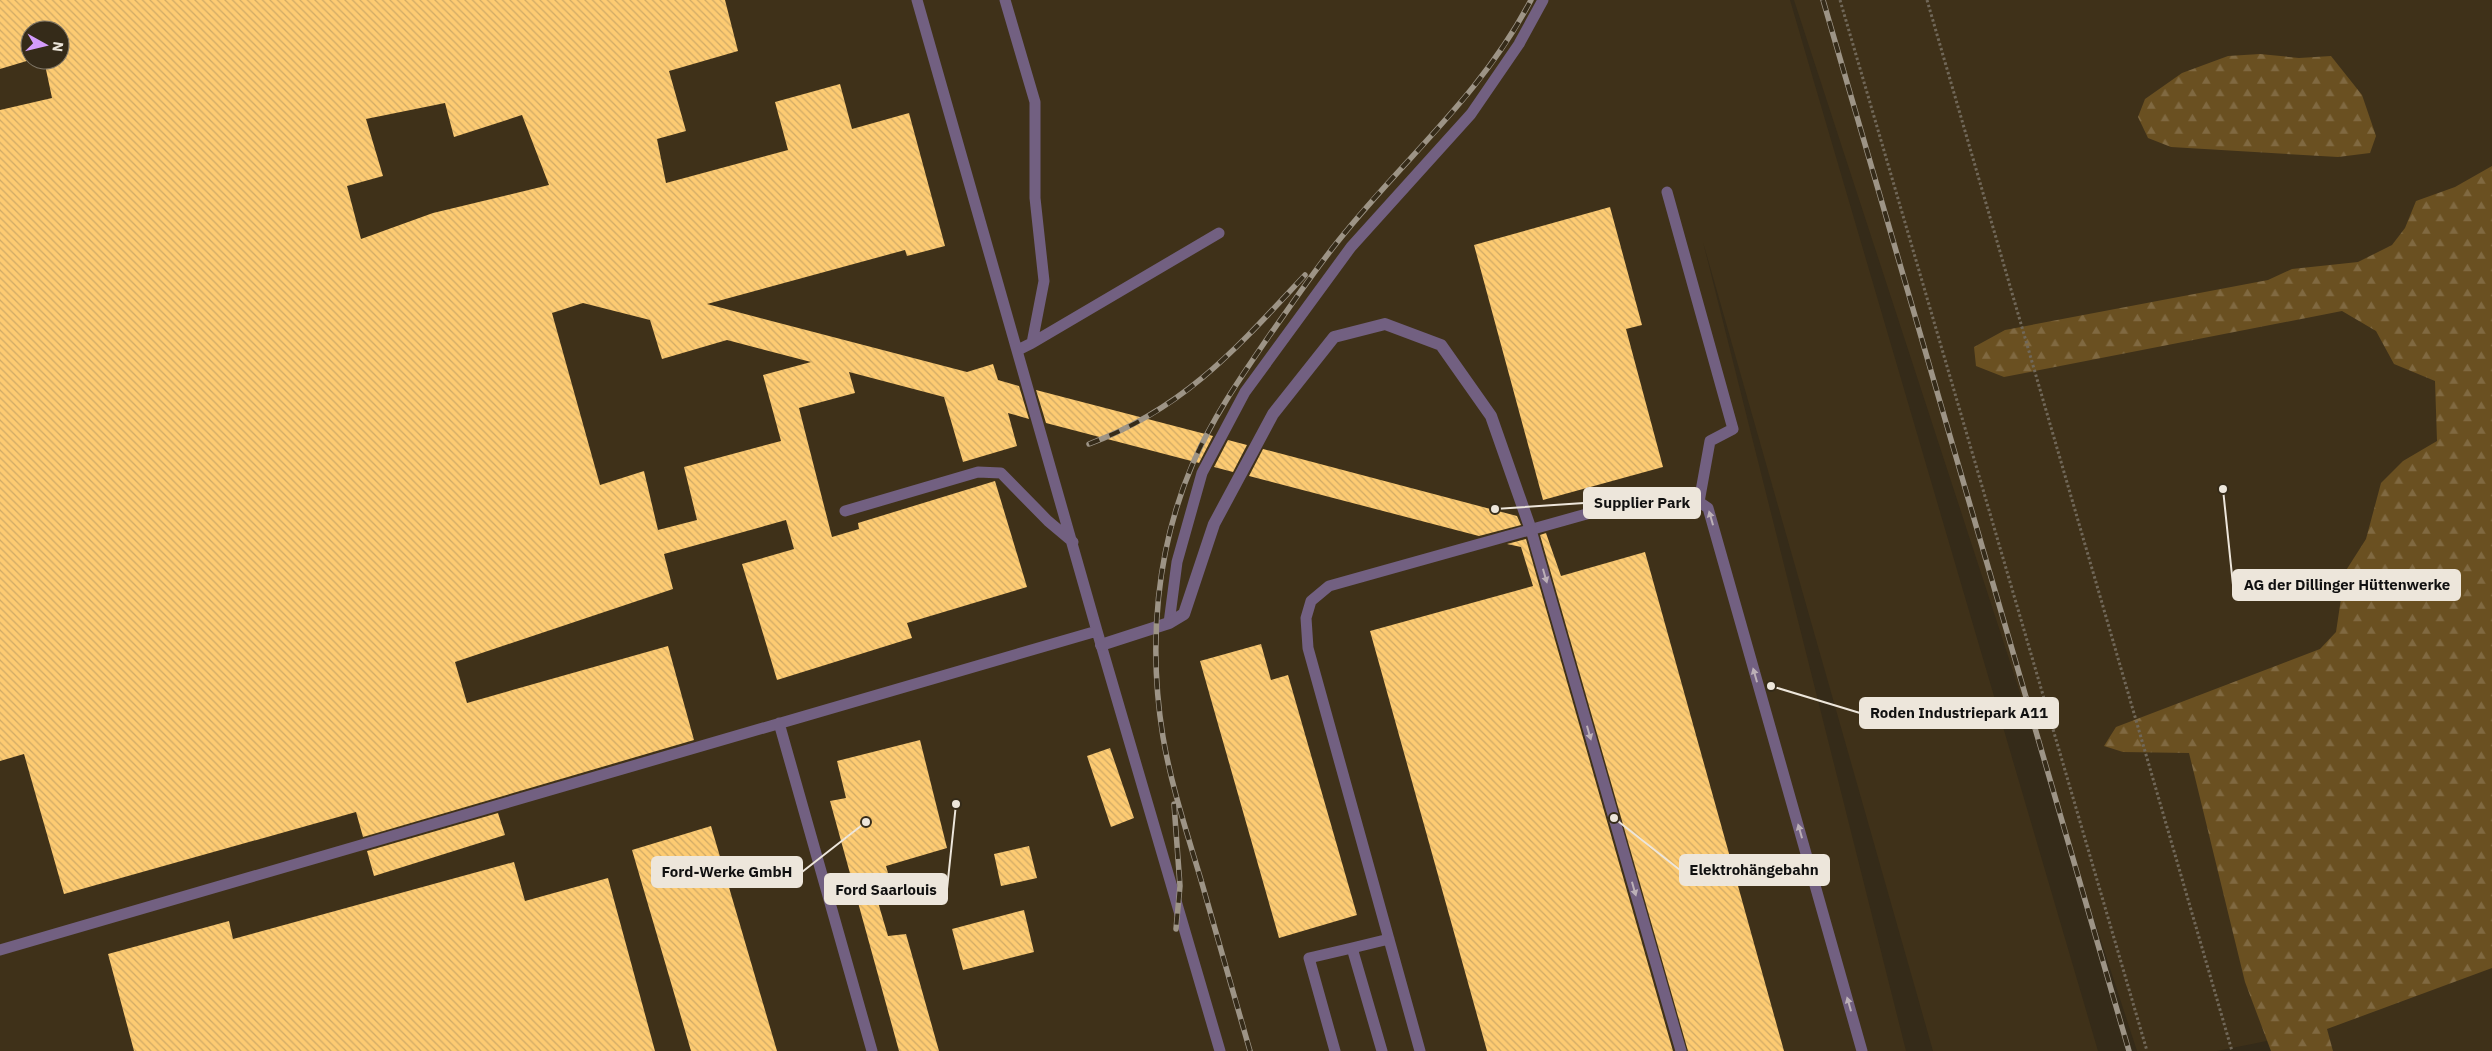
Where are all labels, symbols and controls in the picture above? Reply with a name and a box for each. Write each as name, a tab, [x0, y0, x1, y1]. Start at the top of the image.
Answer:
north arrow	[20, 20, 70, 70]
text: N	[48, 41, 67, 53]
callout: Supplier Park	[1584, 488, 1700, 518]
text: Supplier Park	[1594, 493, 1690, 512]
one-way arrow	[1706, 511, 1714, 526]
one-way arrow	[1541, 569, 1549, 584]
callout: AG der Dillinger Hüttenwerke	[2233, 570, 2460, 600]
text: AG der Dillinger Hüttenwerke	[2244, 575, 2450, 594]
one-way arrow	[1751, 667, 1759, 682]
callout: Roden Industriepark A11	[1860, 698, 2058, 728]
text: Roden Industriepark A11	[1870, 703, 2048, 722]
one-way arrow	[1586, 725, 1594, 740]
one-way arrow	[1795, 823, 1803, 838]
callout: Elektrohängebahn	[1680, 855, 1829, 885]
callout: Ford-Werke GmbH	[652, 857, 802, 887]
text: Elektrohängebahn	[1689, 860, 1819, 879]
text: Ford-Werke GmbH	[662, 862, 792, 881]
callout: Ford Saarlouis	[825, 874, 947, 904]
text: Ford Saarlouis	[835, 880, 937, 899]
one-way arrow	[1631, 881, 1639, 896]
one-way arrow	[1844, 997, 1852, 1012]

